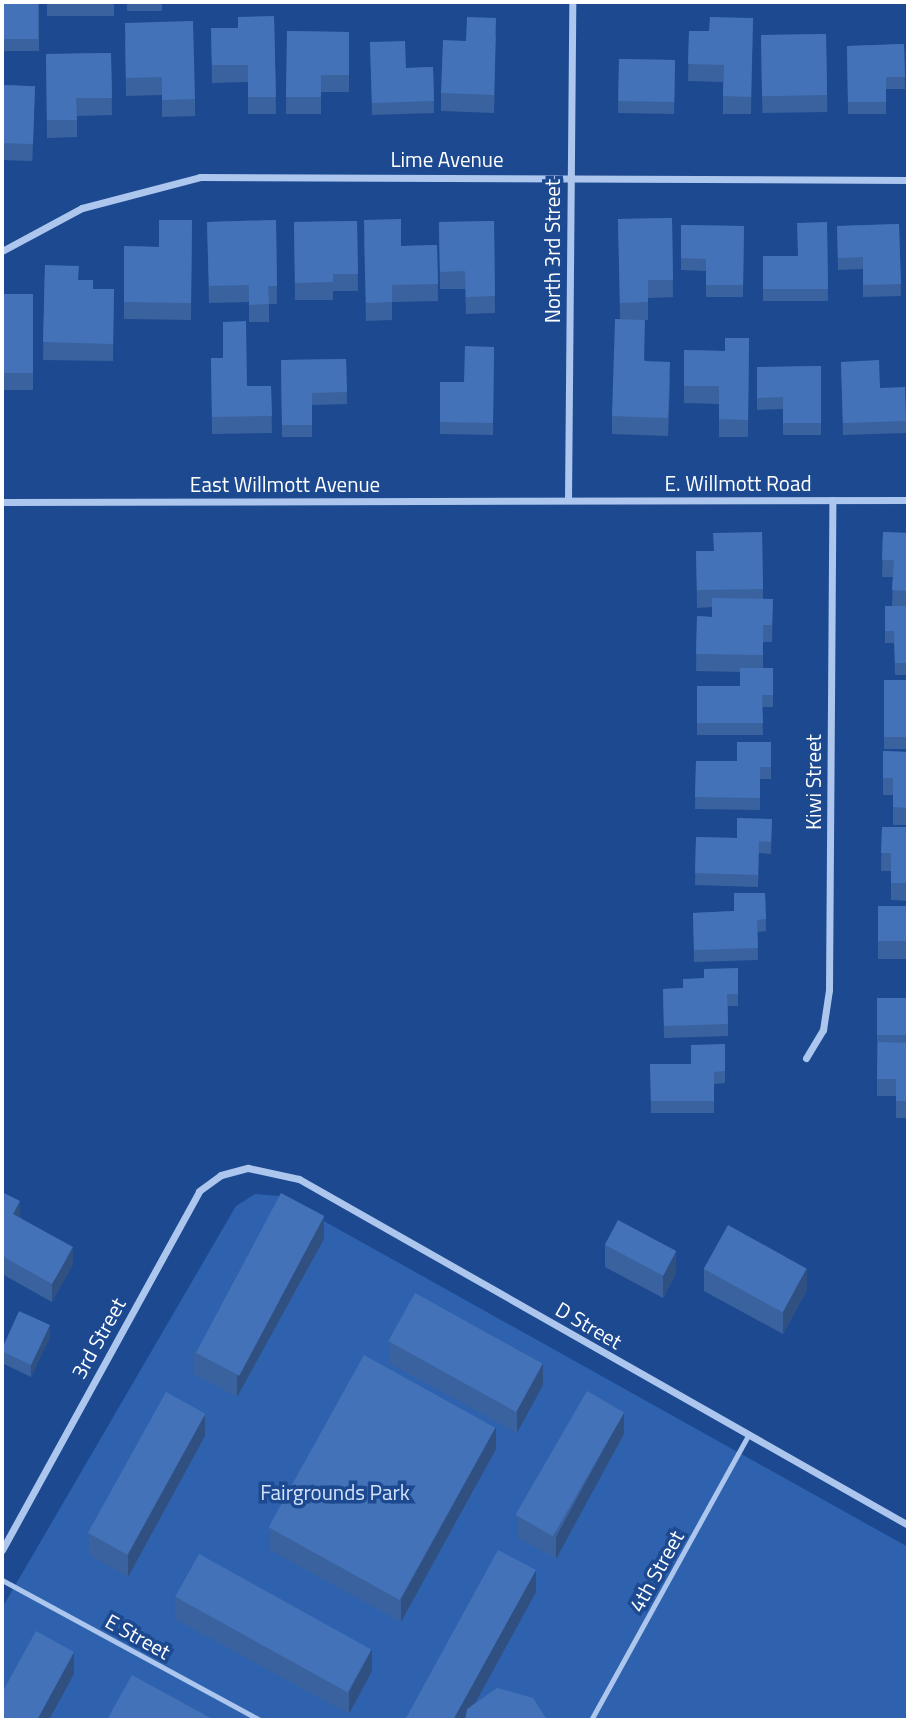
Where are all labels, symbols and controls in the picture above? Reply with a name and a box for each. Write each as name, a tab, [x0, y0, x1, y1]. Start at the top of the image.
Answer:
street label: Lime Avenue	[390, 146, 504, 172]
street label: North 3rd Street	[539, 179, 565, 323]
street label: E. Willmott Road	[664, 470, 812, 496]
street label: East Willmott Avenue	[190, 471, 380, 497]
street label: Kiwi Street	[800, 734, 826, 830]
street label: 3rd Street	[65, 1293, 131, 1383]
street label: D Street	[551, 1296, 627, 1354]
park label: Fairgrounds Park	[260, 1479, 410, 1505]
street label: 4th Street	[623, 1526, 689, 1616]
street label: E Street	[101, 1608, 175, 1664]

